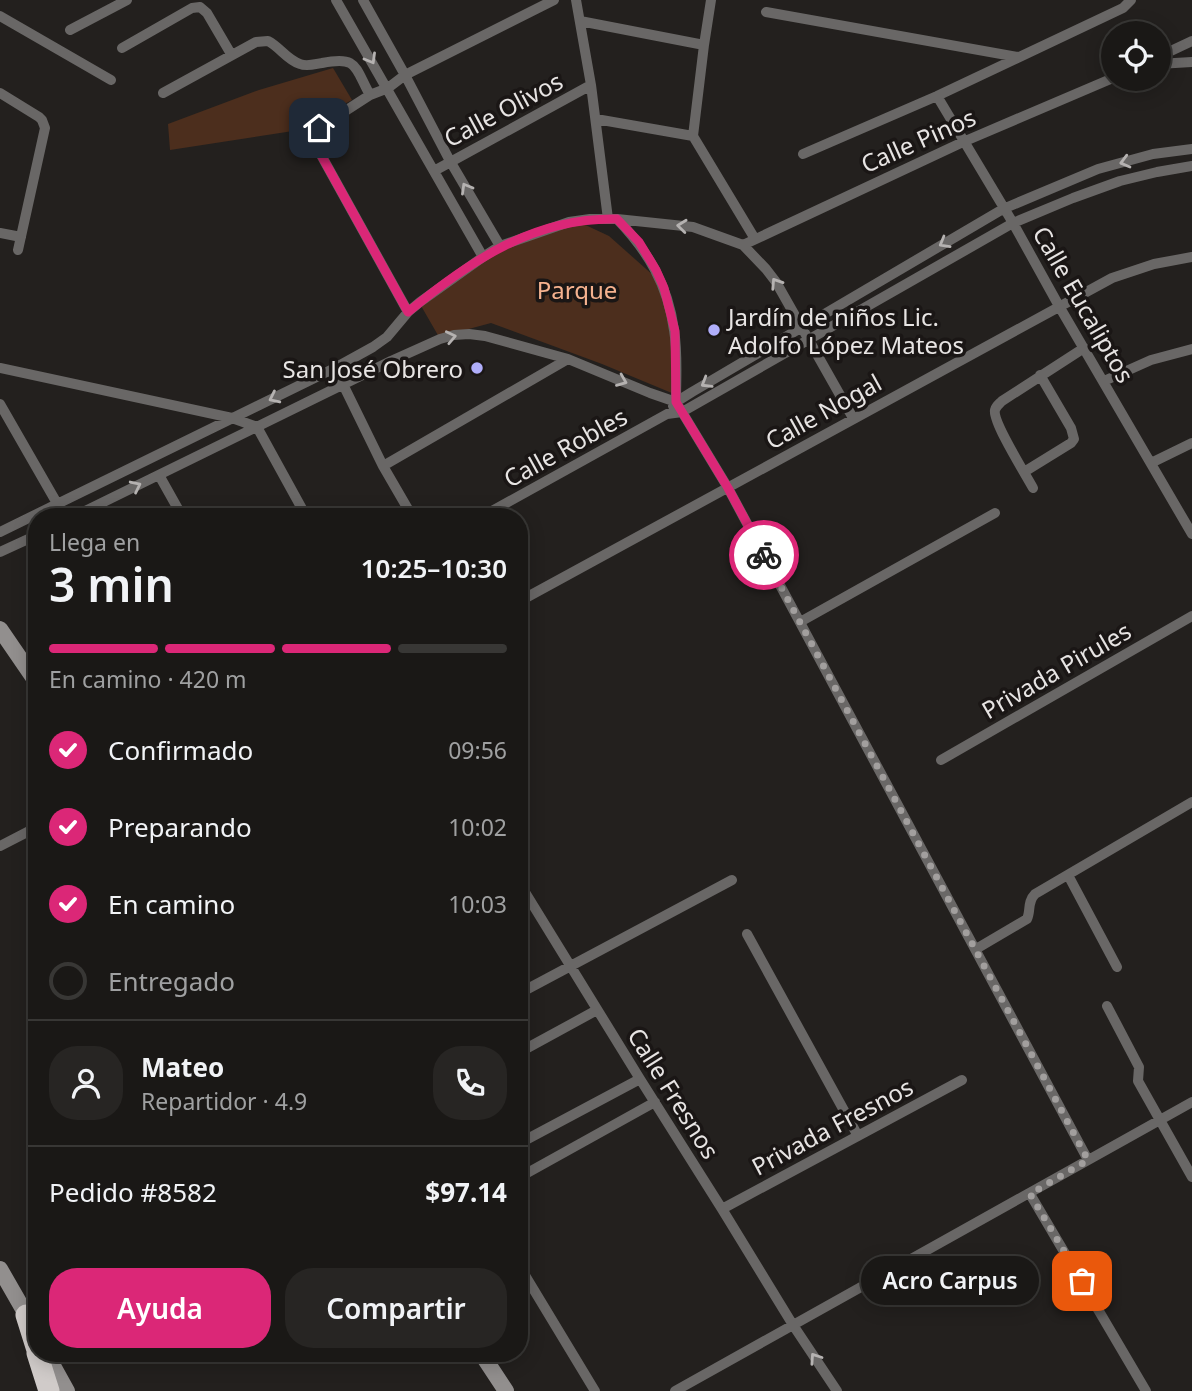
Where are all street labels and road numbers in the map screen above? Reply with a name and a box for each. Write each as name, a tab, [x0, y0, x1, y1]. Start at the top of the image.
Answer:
street label: Calle Olivos	[438, 64, 568, 154]
street label: Calle Pinos	[855, 100, 981, 180]
street label: Calle Eucaliptos	[1026, 220, 1142, 388]
street label: Calle Nogal	[759, 366, 887, 456]
street label: Calle Robles	[497, 400, 633, 494]
street label: Privada Pirules	[975, 614, 1137, 726]
street label: Calle Fresnos	[621, 1021, 727, 1165]
street label: Privada Fresnos	[745, 1070, 919, 1182]

